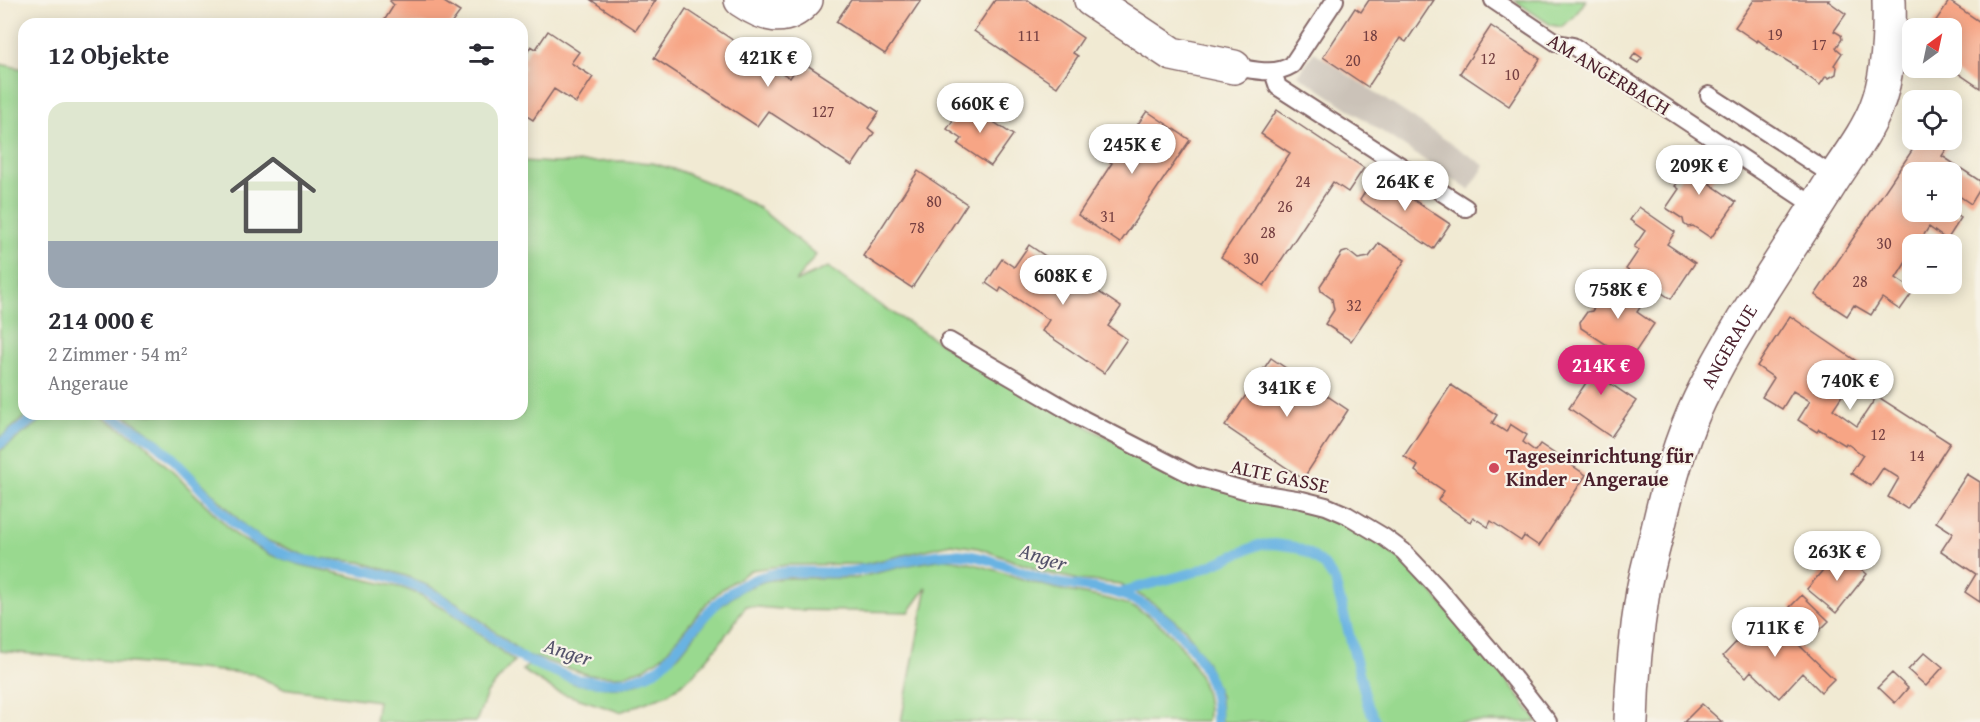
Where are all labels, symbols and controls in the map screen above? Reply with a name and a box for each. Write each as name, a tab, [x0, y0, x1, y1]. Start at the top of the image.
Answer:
north arrow	[1902, 18, 1962, 78]
map controls	[1902, 18, 1962, 294]
house number: 19	[1767, 22, 1783, 46]
house number: 111	[1017, 23, 1041, 47]
house number: 18	[1362, 23, 1378, 47]
street label: AM ANGERBACH	[1542, 25, 1676, 122]
house number: 17	[1811, 32, 1827, 56]
text: 12 Objekte	[48, 35, 169, 74]
pin: 421K €	[719, 37, 817, 88]
icon: filters	[465, 38, 498, 71]
text: 421K €	[739, 42, 797, 71]
house number: 12	[1480, 46, 1496, 70]
house number: 20	[1345, 48, 1361, 72]
house number: 10	[1504, 62, 1520, 86]
pin: 660K €	[931, 83, 1029, 134]
text: 660K €	[951, 88, 1009, 117]
button: locate	[1902, 90, 1962, 150]
house number: 127	[811, 99, 835, 123]
pin: 245K €	[1083, 124, 1181, 175]
text: 245K €	[1103, 129, 1161, 158]
icon: home	[219, 141, 327, 249]
pin: 209K €	[1650, 145, 1748, 196]
text: 209K €	[1670, 150, 1728, 179]
pin: 264K €	[1356, 161, 1454, 212]
button: +	[1902, 162, 1962, 222]
text: 264K €	[1376, 166, 1434, 195]
house number: 24	[1295, 169, 1311, 193]
house number: 80	[926, 189, 942, 213]
house number: 26	[1277, 194, 1293, 218]
house number: 31	[1100, 204, 1116, 228]
house number: 78	[909, 215, 925, 239]
house number: 28	[1260, 220, 1276, 244]
house number: 30	[1876, 231, 1892, 255]
button: −	[1902, 234, 1962, 294]
house number: 30	[1243, 246, 1259, 270]
pin: 608K €	[1014, 255, 1112, 306]
text: 608K €	[1034, 260, 1092, 289]
pin: 758K €	[1569, 269, 1667, 320]
house number: 28	[1852, 269, 1868, 293]
text: 758K €	[1589, 274, 1647, 303]
house number: 32	[1346, 293, 1362, 317]
street label: ANGERAUE	[1692, 298, 1764, 394]
text: 214 000 €	[48, 300, 154, 339]
text: 2 Zimmer · 54 m²	[48, 339, 187, 368]
pin: 214K €	[1552, 345, 1650, 396]
text: 214K €	[1572, 350, 1630, 379]
pin: 740K €	[1801, 360, 1899, 411]
text: 740K €	[1821, 365, 1879, 394]
pin: 341K €	[1238, 367, 1336, 418]
text: Angeraue	[48, 368, 128, 397]
text: 341K €	[1258, 372, 1316, 401]
house number: 12	[1870, 422, 1886, 446]
place label: Tageseinrichtung für Kinder - Angeraue	[1506, 441, 1694, 493]
house number: 14	[1909, 443, 1925, 467]
street label: ALTE GASSE	[1228, 451, 1332, 500]
marker: Tageseinrichtung für Kinder - Angeraue	[1487, 461, 1501, 475]
pin: 263K €	[1788, 531, 1886, 582]
water label: Anger	[1014, 534, 1072, 579]
text: 263K €	[1808, 536, 1866, 565]
pin: 711K €	[1726, 607, 1824, 658]
text: 711K €	[1746, 612, 1804, 641]
water label: Anger	[539, 629, 597, 674]

